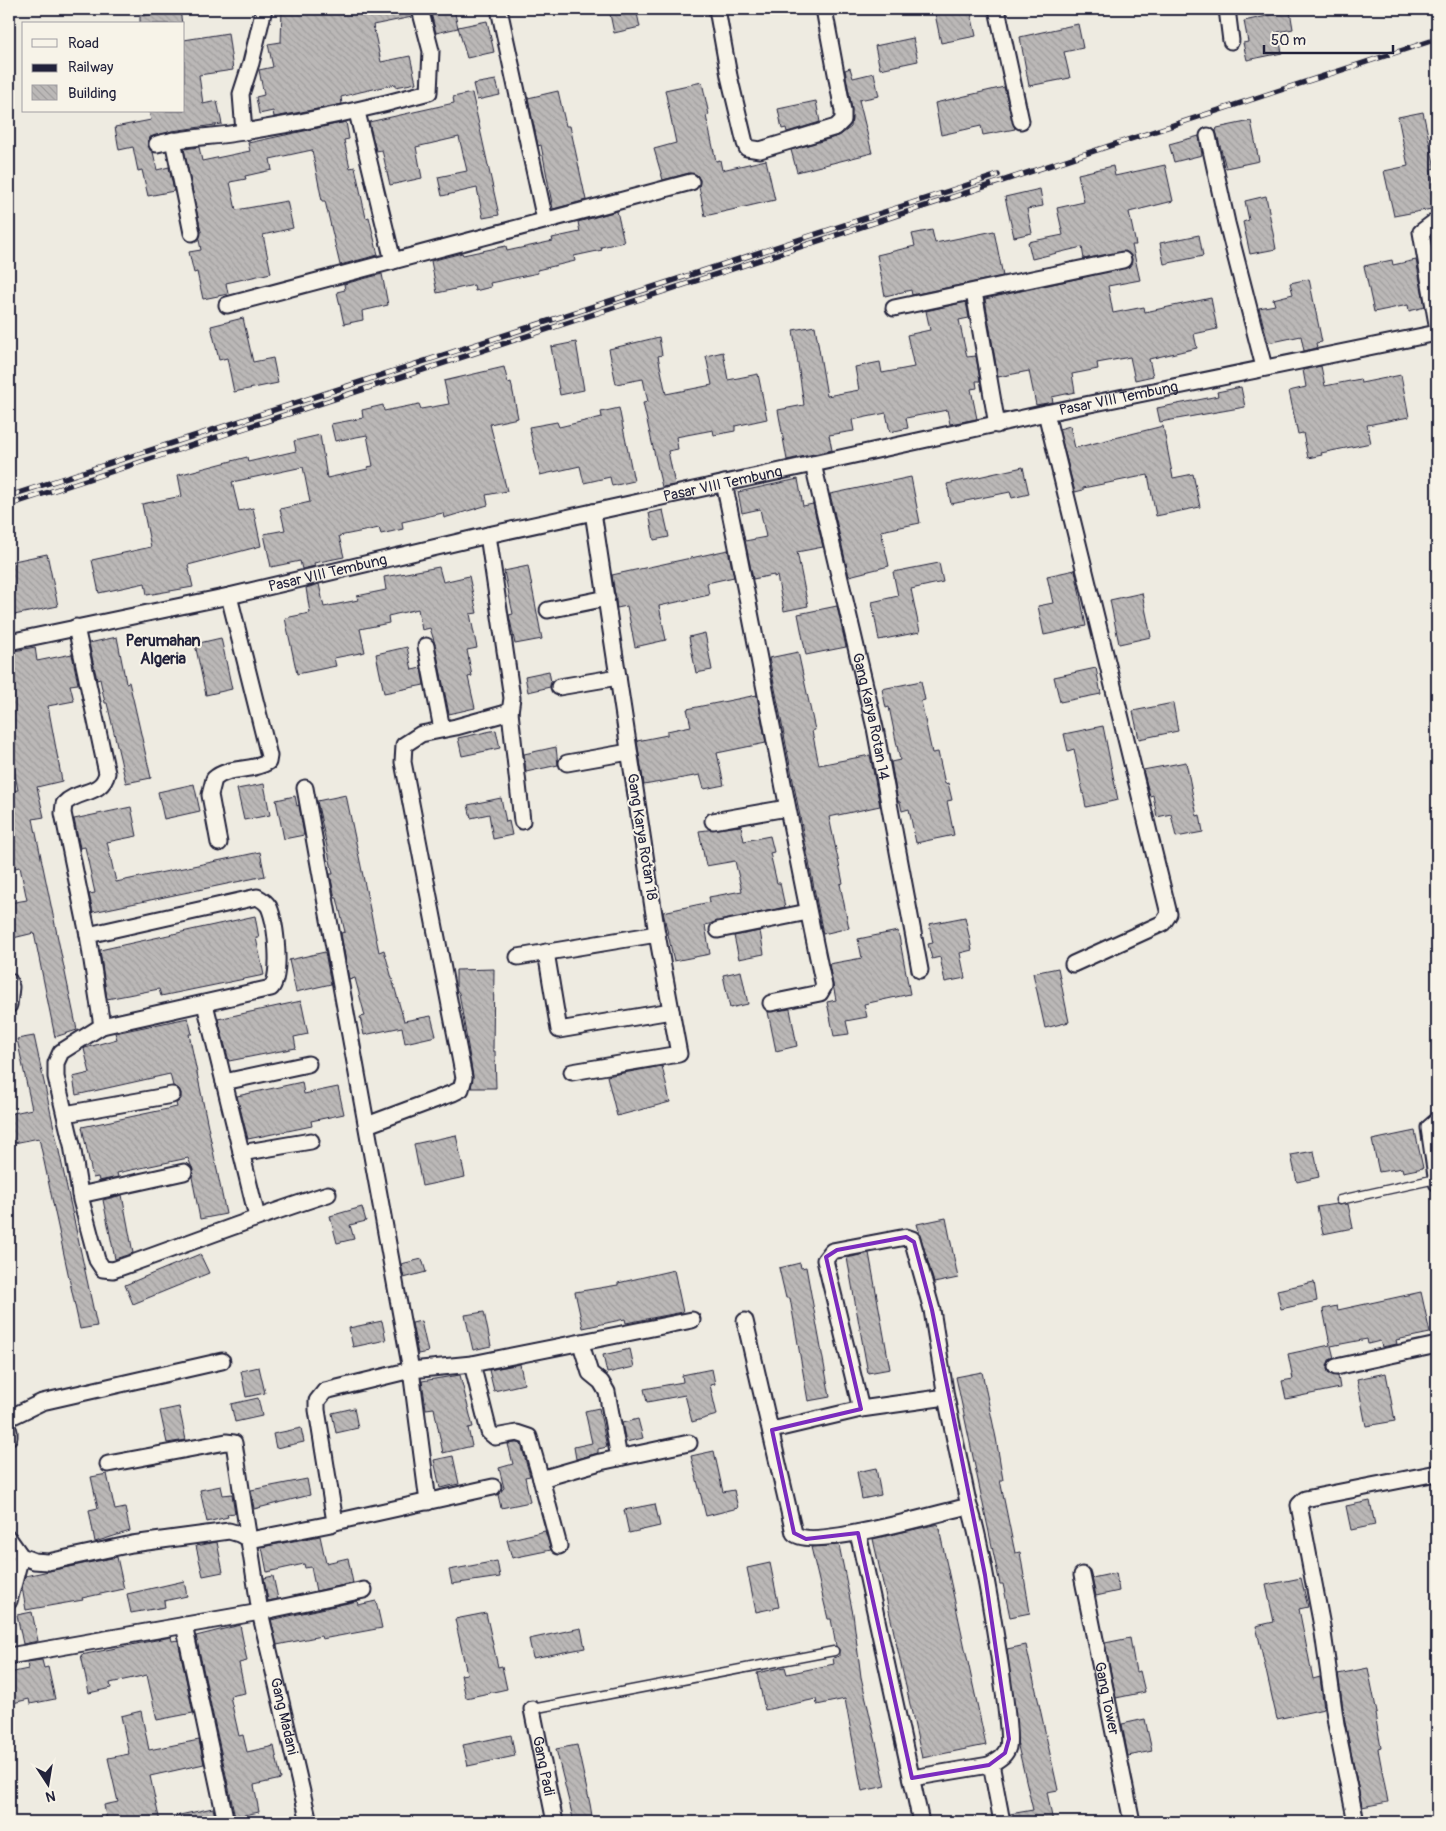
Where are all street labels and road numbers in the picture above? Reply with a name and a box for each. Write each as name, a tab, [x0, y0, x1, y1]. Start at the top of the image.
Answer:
street label: Pasar VIII Tembung	[1057, 377, 1180, 420]
street label: Pasar VIII Tembung	[662, 462, 784, 506]
street label: Pasar VIII Tembung	[267, 550, 389, 596]
street label: Gang Karya Rotan 14	[848, 651, 894, 782]
street label: Gang Karya Rotan 18	[623, 772, 661, 902]
street label: Gang Tower	[1090, 1660, 1124, 1737]
street label: Gang Madani	[266, 1676, 303, 1757]
street label: Gang Padi	[528, 1734, 559, 1798]

